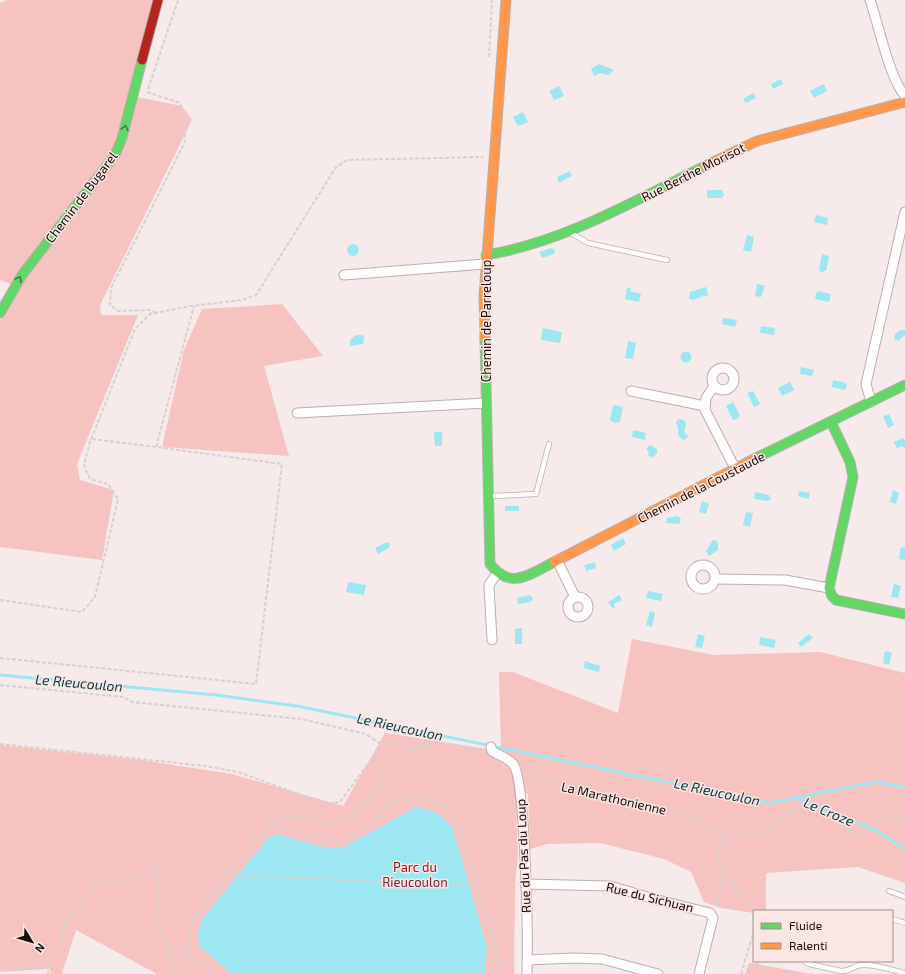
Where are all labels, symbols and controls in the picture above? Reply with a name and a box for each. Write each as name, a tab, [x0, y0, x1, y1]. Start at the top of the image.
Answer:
one-way arrow	[120, 125, 128, 131]
street label: Rue Berthe Morisot	[639, 139, 748, 205]
street label: Chemin de Bugarel	[42, 148, 121, 246]
street label: Chemin de Parreloup	[478, 260, 494, 382]
one-way arrow	[15, 276, 22, 284]
street label: Chemin de la Coustaude	[635, 448, 767, 526]
water label: Le Rieucoulon	[35, 670, 124, 695]
water label: Le Rieucoulon	[355, 709, 445, 744]
water label: Le Rieucoulon	[672, 774, 762, 809]
street label: La Marathonienne	[560, 778, 668, 818]
water label: Le Croze	[801, 793, 858, 830]
street label: Rue du Pas du Loup	[512, 799, 534, 913]
park label: Parc du Rieucoulon	[382, 859, 448, 890]
street label: Rue du Sichuan	[605, 878, 695, 916]
legend	[753, 910, 893, 962]
text: Fluide	[789, 918, 822, 932]
north arrow	[12, 922, 52, 962]
text: Ralenti	[789, 938, 828, 952]
text: N	[33, 941, 48, 956]

